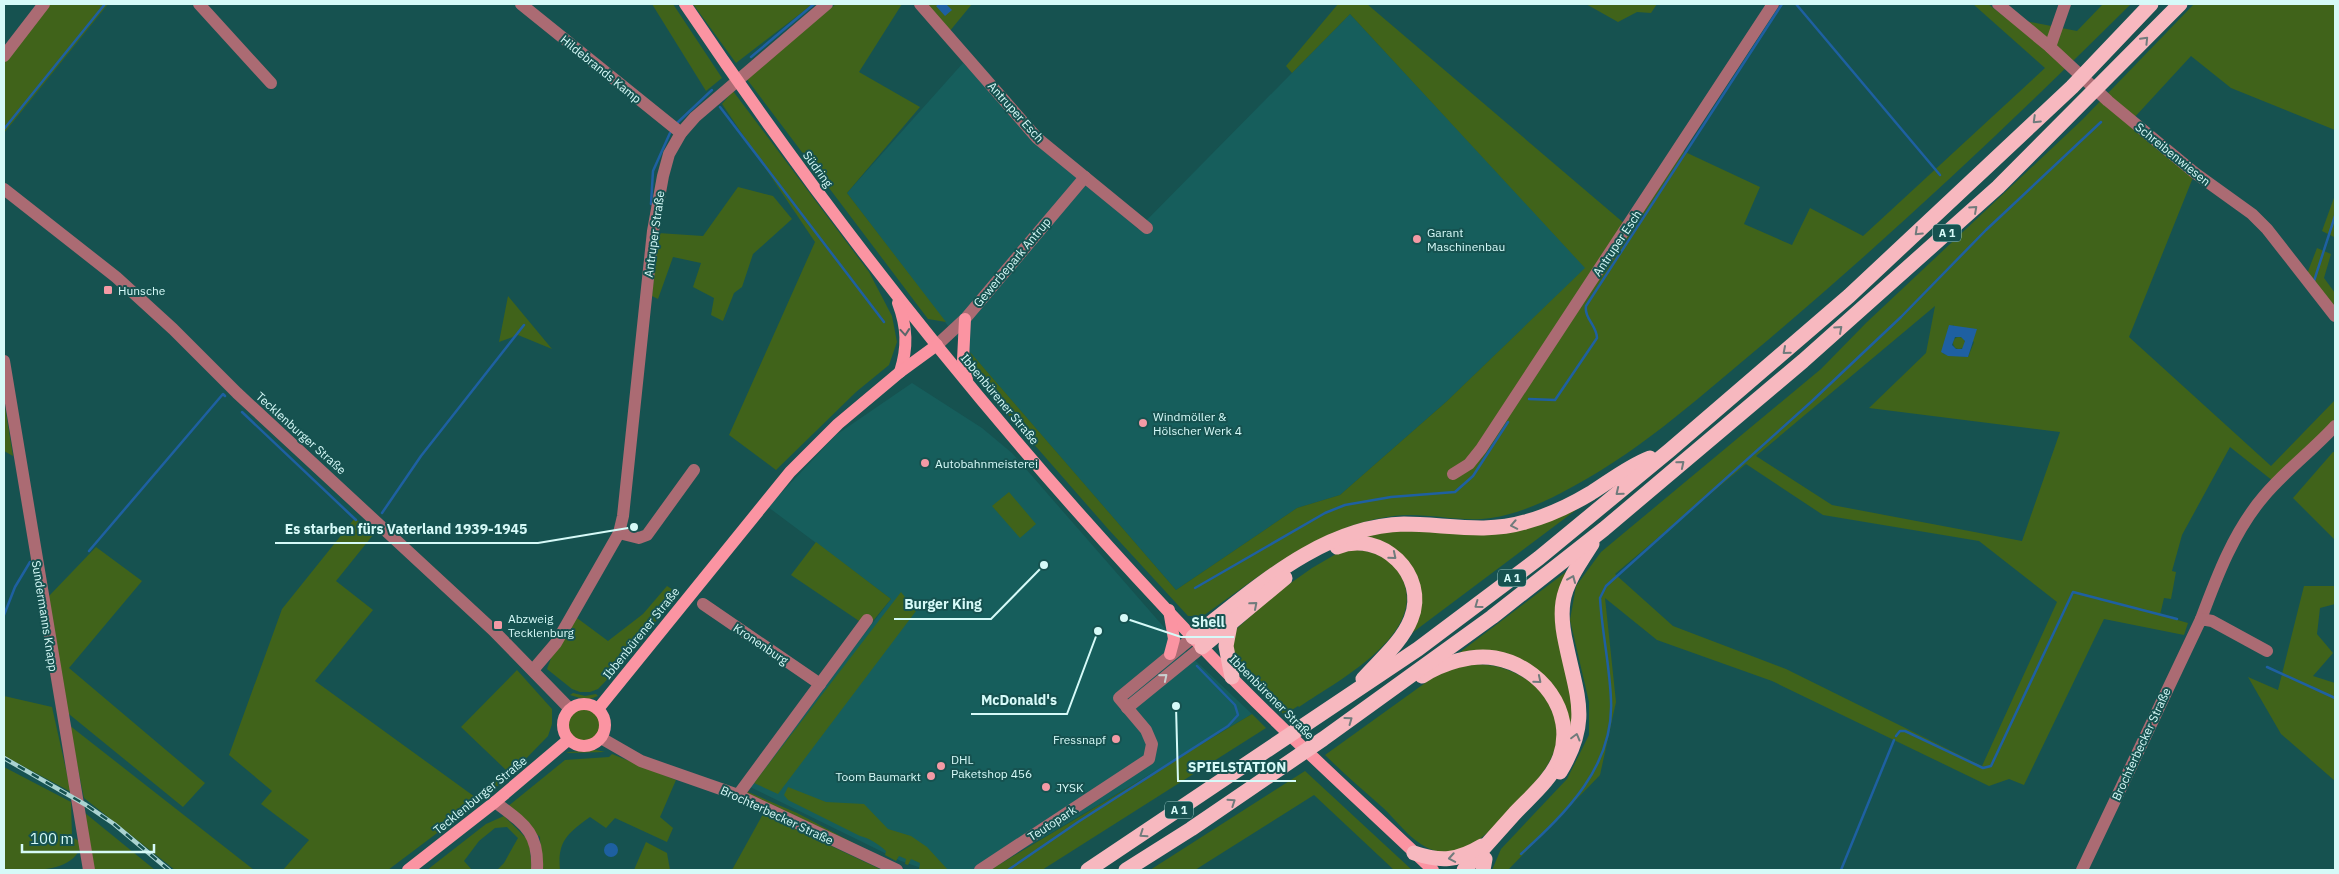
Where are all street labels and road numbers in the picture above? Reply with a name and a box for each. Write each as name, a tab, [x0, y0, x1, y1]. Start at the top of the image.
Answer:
street label: Hildebrands Kamp	[558, 32, 645, 106]
street label: Antruper Esch	[985, 79, 1047, 145]
street label: Schreibenwiesen	[2132, 119, 2214, 189]
street label: Südring	[800, 148, 837, 191]
street label: Antruper Straße	[641, 190, 668, 278]
street label: Antruper Esch	[1589, 207, 1645, 279]
street label: Gewerbepark Antrup	[970, 214, 1054, 310]
road number: A 1	[1933, 224, 1961, 242]
street label: Ibbenbürener Straße	[958, 351, 1043, 448]
street label: Tecklenburger Straße	[253, 389, 349, 478]
street label: Sundermanns Knapp	[29, 559, 61, 673]
road number: A 1	[1498, 570, 1526, 586]
street label: Ibbenbürener Straße	[599, 584, 683, 682]
street label: Kronenburg	[731, 620, 792, 668]
street label: Ibbenbürener Straße	[1226, 651, 1318, 743]
street label: Brochterbecker Straße	[2108, 685, 2174, 803]
street label: Tecklenburger Straße	[430, 752, 530, 837]
street label: Brochterbecker Straße	[718, 782, 836, 848]
street label: Teutopark	[1025, 802, 1079, 844]
road number: A 1	[1165, 802, 1193, 818]

